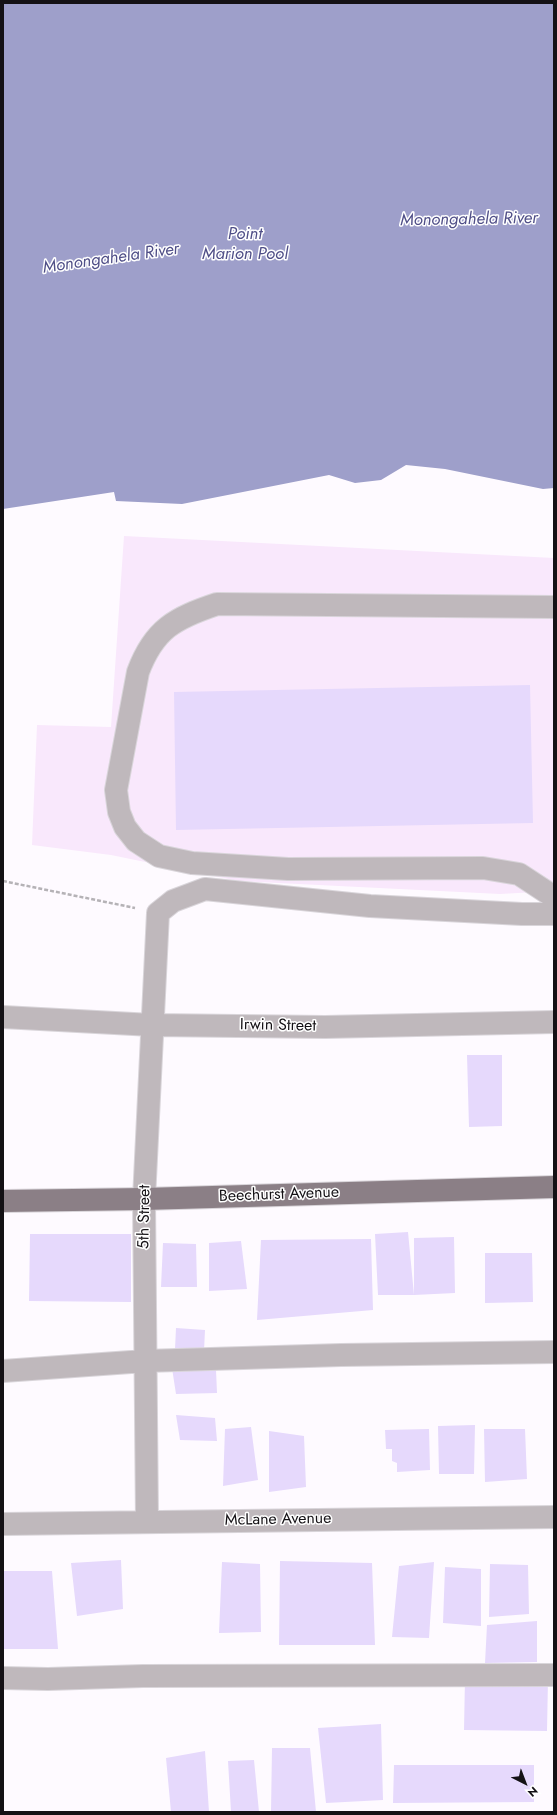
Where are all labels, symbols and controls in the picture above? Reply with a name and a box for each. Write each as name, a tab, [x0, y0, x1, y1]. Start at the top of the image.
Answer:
water label: Monongahela River	[400, 209, 538, 231]
water label: Point Marion Pool	[202, 225, 288, 265]
water label: Monongahela River	[41, 239, 181, 279]
street label: Irwin Street	[240, 1016, 316, 1036]
street label: Beechurst Avenue	[219, 1183, 339, 1207]
street label: 5th Street	[135, 1185, 155, 1249]
street label: McLane Avenue	[224, 1509, 332, 1531]
north arrow	[505, 1763, 545, 1803]
text: N	[524, 1783, 542, 1801]

